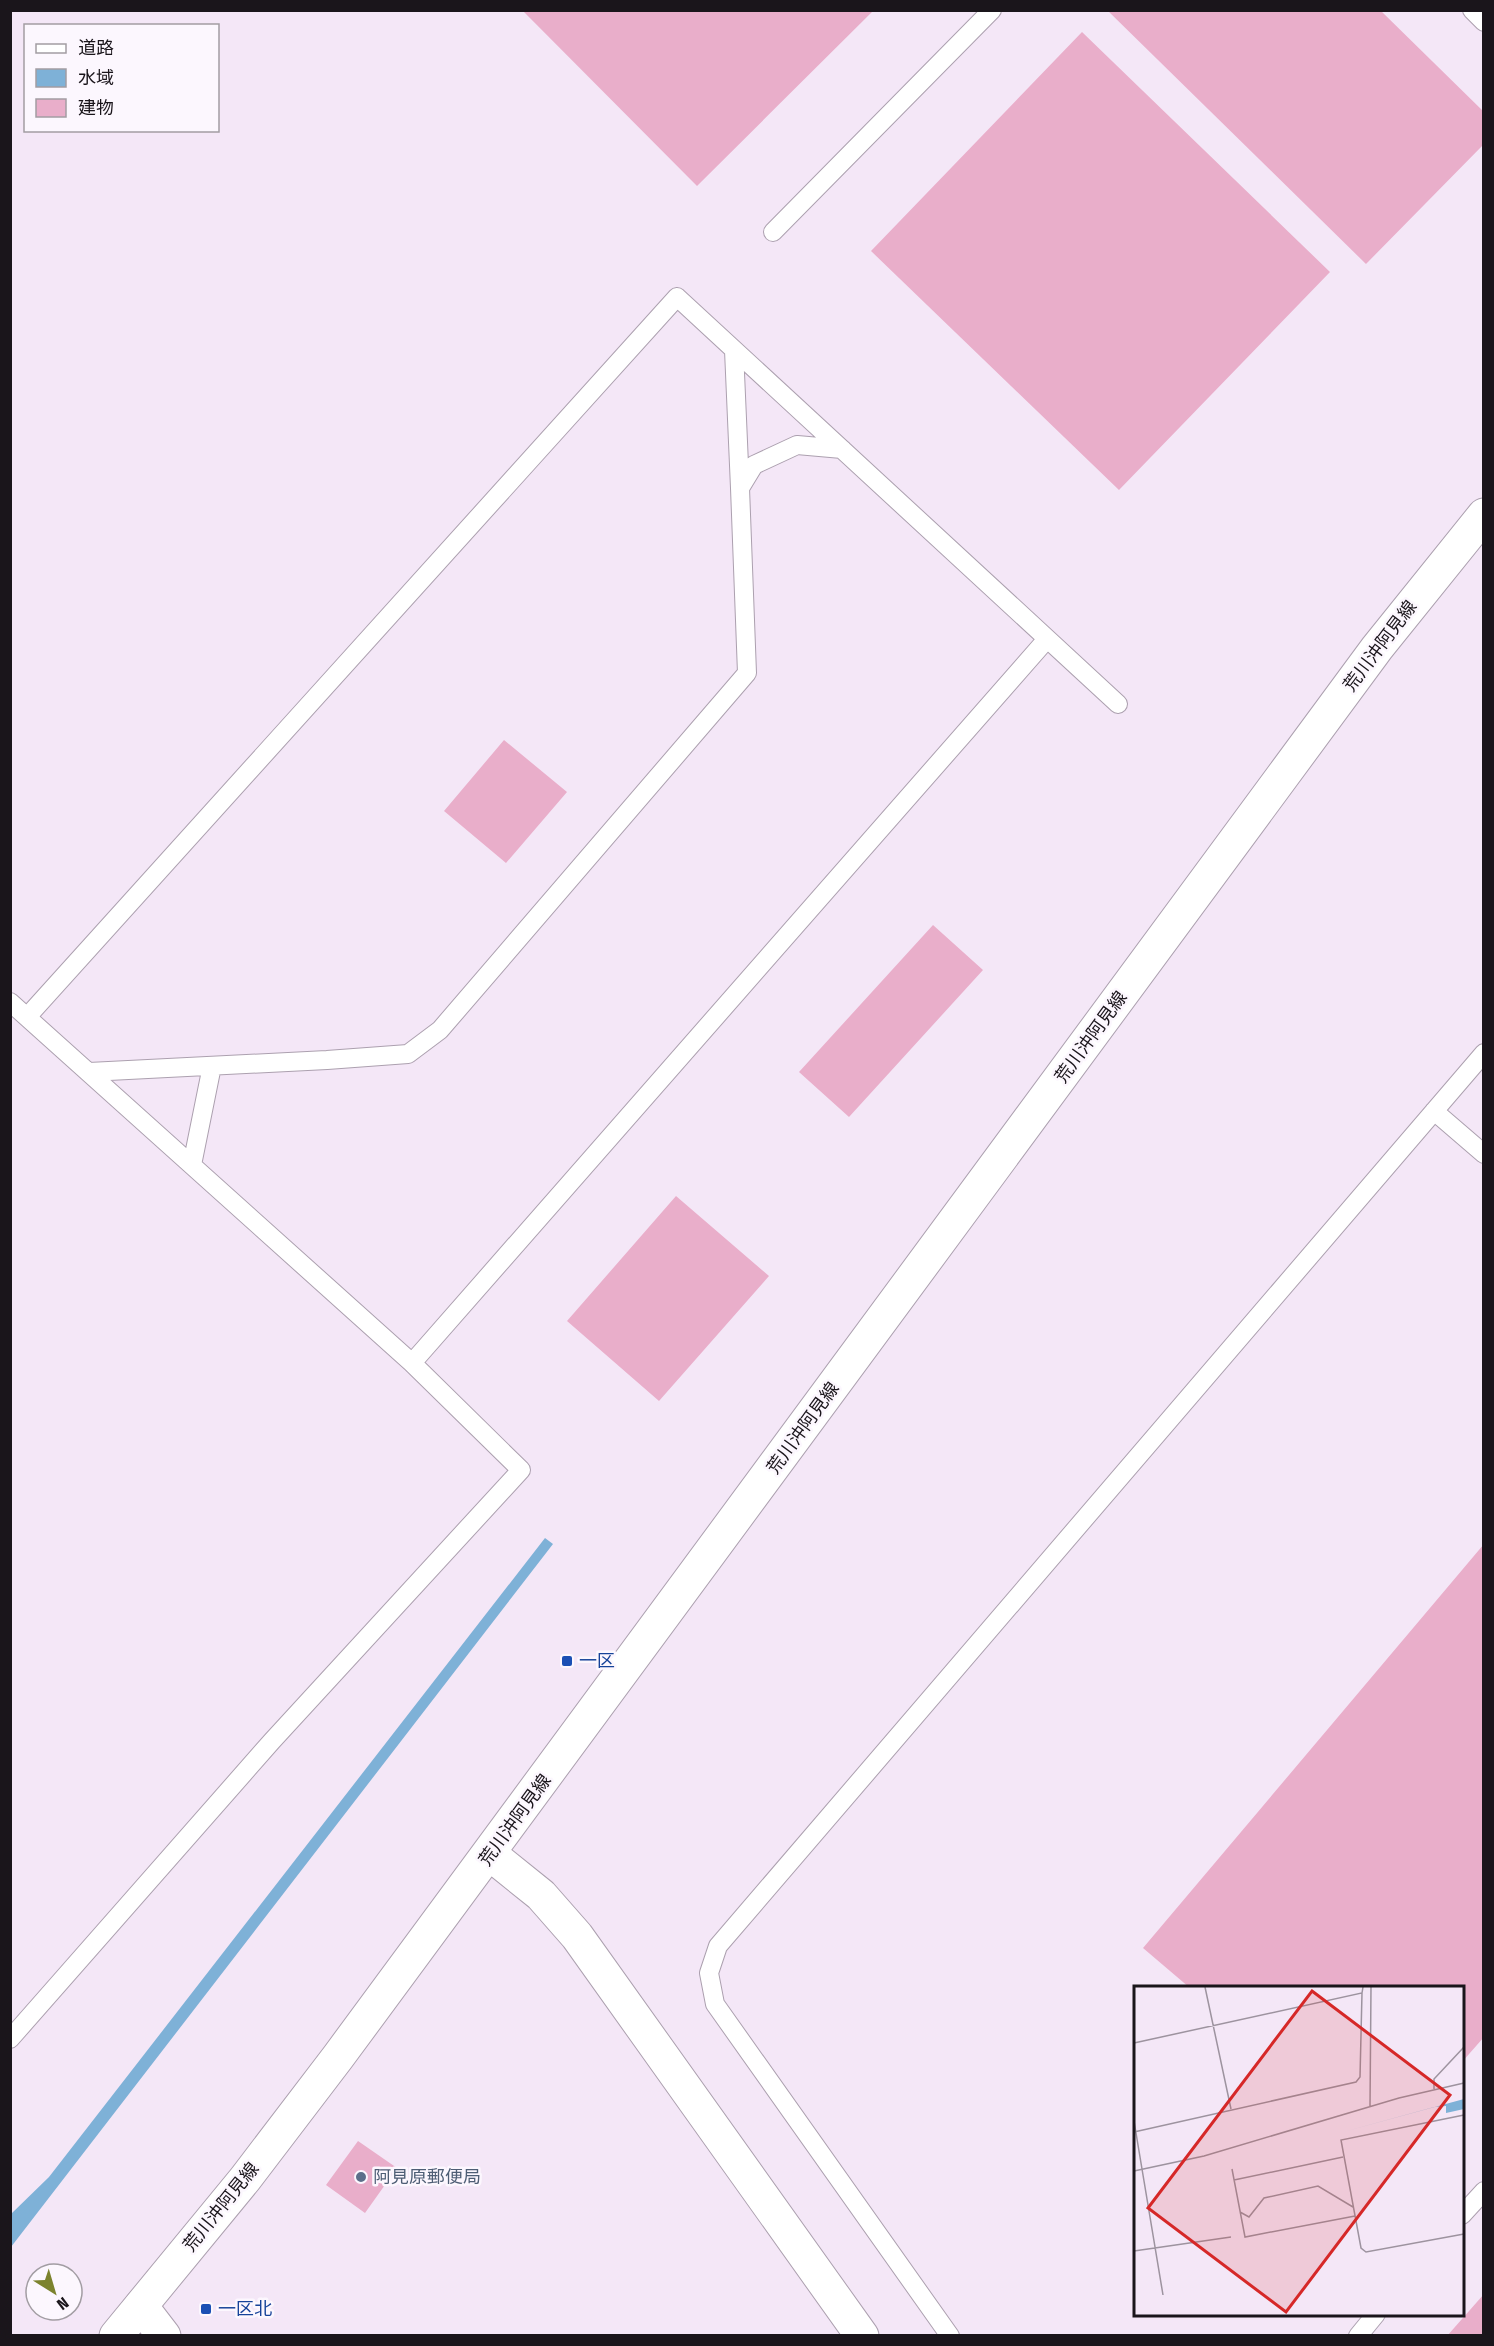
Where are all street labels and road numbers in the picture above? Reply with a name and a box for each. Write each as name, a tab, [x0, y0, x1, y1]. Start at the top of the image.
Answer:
street label: 荒川沖阿見線	[1339, 596, 1421, 696]
street label: 荒川沖阿見線	[1050, 987, 1132, 1087]
street label: 荒川沖阿見線	[762, 1378, 844, 1478]
street label: 荒川沖阿見線	[474, 1770, 556, 1870]
street label: 荒川沖阿見線	[178, 2158, 264, 2256]

